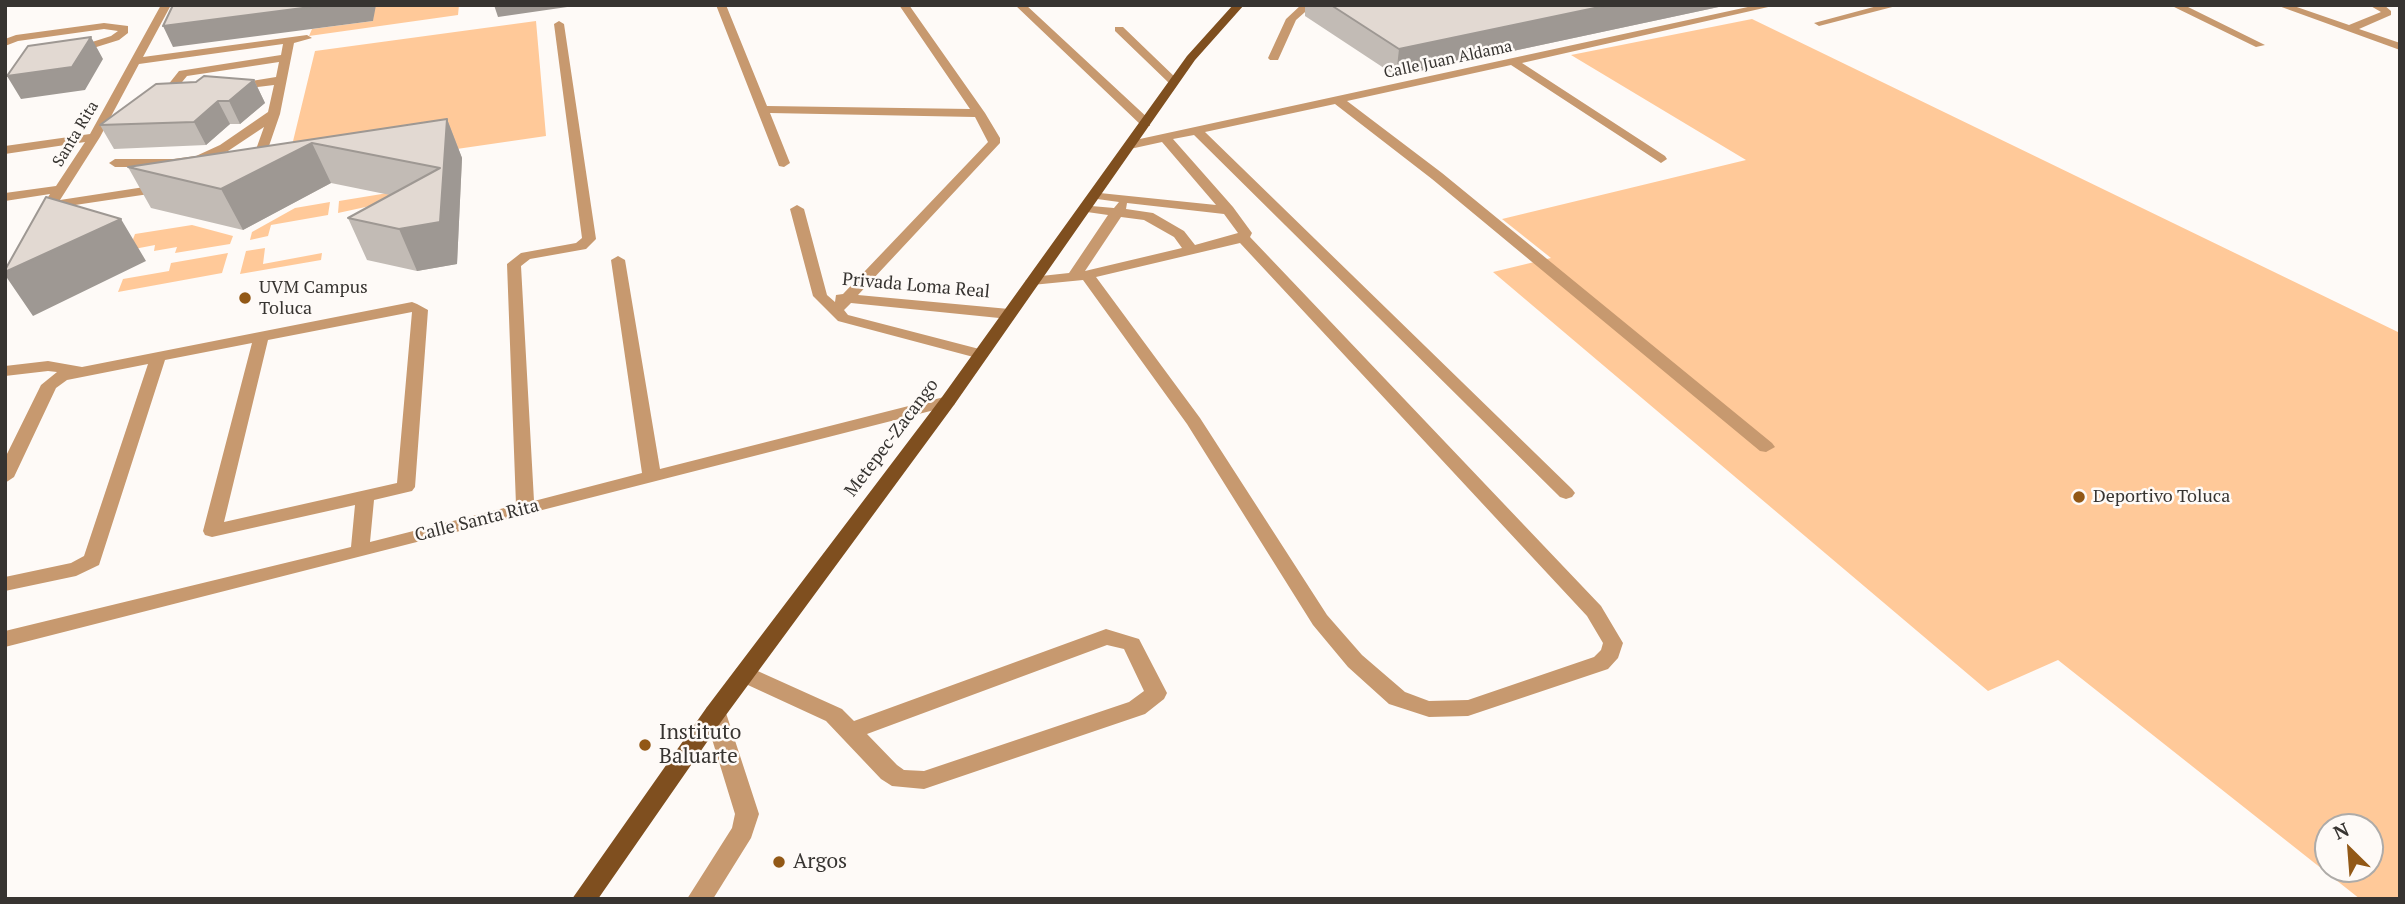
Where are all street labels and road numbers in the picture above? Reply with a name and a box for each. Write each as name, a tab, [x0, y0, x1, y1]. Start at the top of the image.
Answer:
street label: Calle Juan Aldama	[1382, 37, 1514, 83]
street label: Santa Rita	[49, 98, 103, 170]
street label: Privada Loma Real	[841, 269, 991, 303]
street label: Metepec-Zacango	[841, 375, 943, 501]
street label: Calle Santa Rita	[413, 495, 541, 547]

